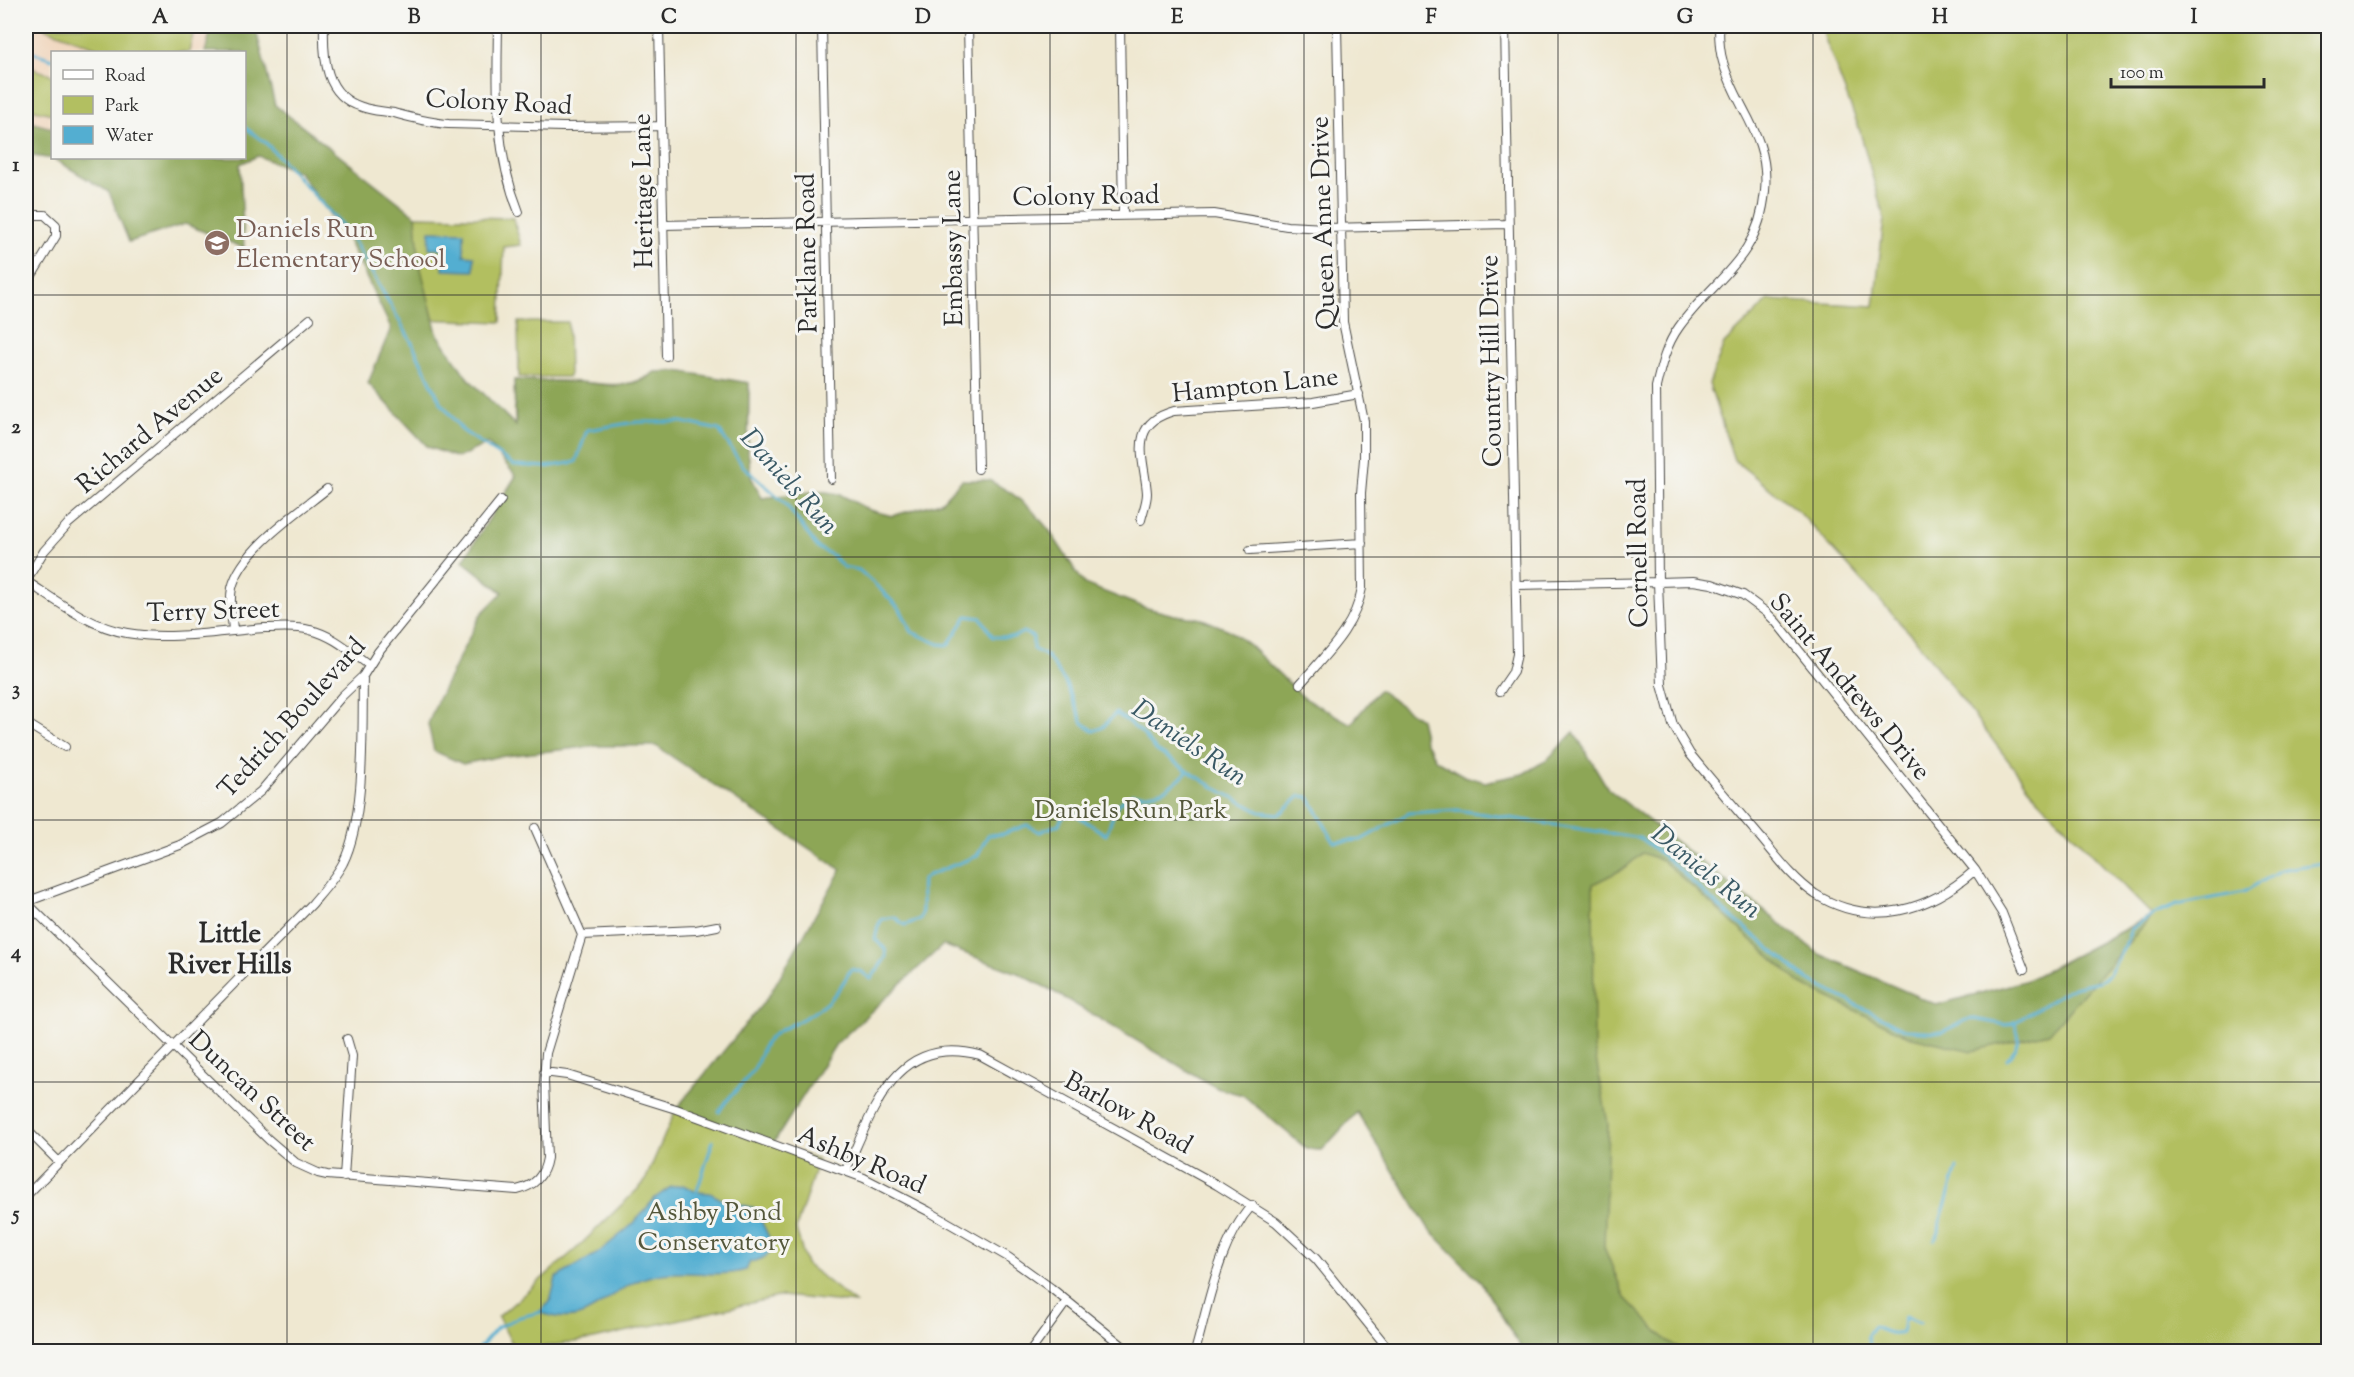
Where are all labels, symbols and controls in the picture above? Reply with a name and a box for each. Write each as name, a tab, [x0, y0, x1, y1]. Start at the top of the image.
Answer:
text: A	[152, 4, 169, 33]
text: B	[408, 4, 421, 33]
text: C	[661, 4, 677, 33]
text: D	[915, 4, 931, 33]
text: E	[1171, 4, 1184, 33]
text: F	[1425, 4, 1437, 33]
text: G	[1677, 4, 1694, 33]
text: H	[1932, 4, 1948, 33]
text: I	[2191, 4, 2198, 33]
legend	[51, 51, 246, 159]
scale bar	[2111, 51, 2264, 89]
text: 100 m	[2120, 61, 2164, 87]
text: Road	[105, 64, 145, 90]
street label: Colony Road	[424, 81, 574, 126]
text: Park	[105, 94, 140, 120]
street label: Heritage Lane	[625, 113, 664, 269]
street label: Queen Anne Drive	[1302, 115, 1347, 330]
text: Water	[105, 124, 154, 150]
text: 1	[13, 152, 20, 181]
street label: Embassy Lane	[935, 169, 974, 327]
street label: Parklane Road	[789, 172, 828, 333]
street label: Colony Road	[1012, 178, 1160, 217]
place label: Daniels Run Elementary School	[236, 212, 446, 279]
school or university icon: Daniels Run Elementary School	[202, 228, 232, 258]
street label: Country Hill Drive	[1472, 255, 1513, 467]
street label: Richard Avenue	[69, 358, 232, 503]
street label: Hampton Lane	[1170, 359, 1340, 414]
text: 2	[11, 414, 21, 443]
water label: Daniels Run	[729, 421, 847, 545]
street label: Cornell Road	[1620, 477, 1659, 628]
street label: Saint Andrews Drive	[1760, 586, 1939, 789]
street label: Terry Street	[146, 592, 280, 633]
street label: Tedrich Boulevard	[210, 630, 376, 808]
text: 3	[12, 676, 20, 705]
water label: Daniels Run	[1123, 691, 1254, 797]
park label: Daniels Run Park	[1034, 793, 1228, 830]
water label: Daniels Run	[1642, 816, 1769, 930]
district label: Little River Hills	[168, 916, 292, 986]
text: 4	[10, 939, 21, 968]
street label: Duncan Street	[179, 1023, 323, 1161]
street label: Barlow Road	[1057, 1064, 1199, 1165]
street label: Ashby Road	[791, 1118, 931, 1205]
park label: Ashby Pond Conservatory	[637, 1195, 791, 1262]
text: 5	[11, 1201, 20, 1230]

